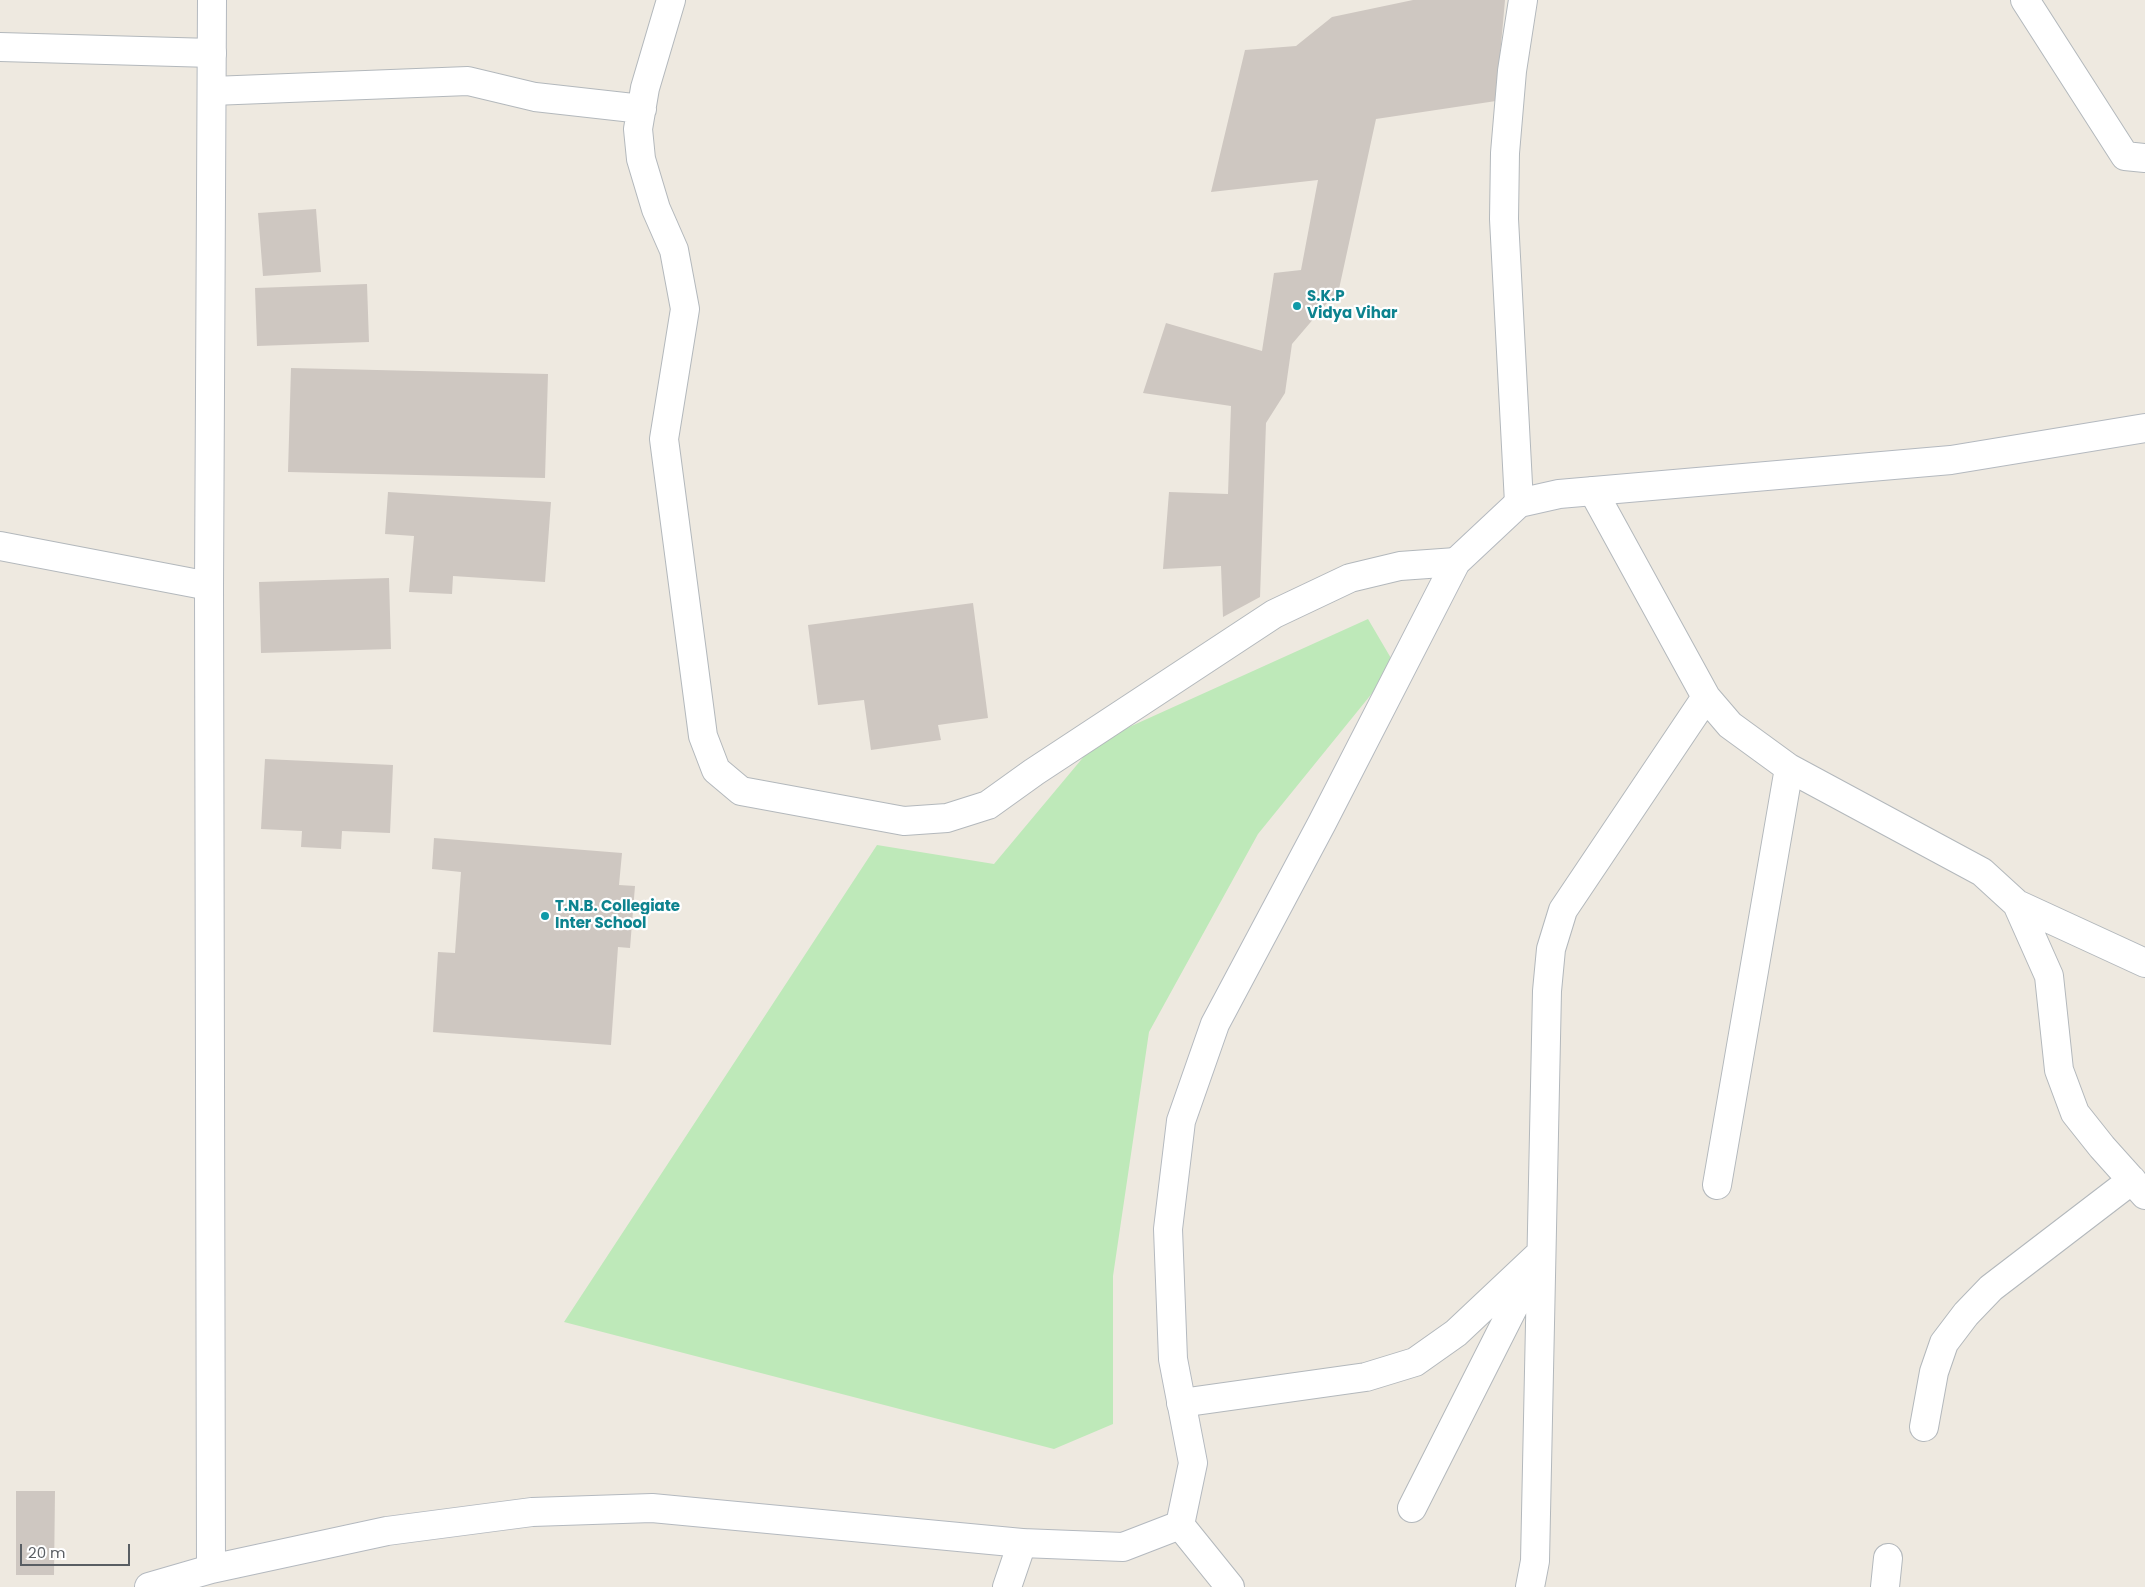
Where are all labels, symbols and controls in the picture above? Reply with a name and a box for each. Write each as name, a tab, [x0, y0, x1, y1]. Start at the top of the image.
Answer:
place label: S.K.P Vidya Vihar	[1307, 288, 1397, 323]
marker: S.K.P Vidya Vihar	[1291, 300, 1303, 312]
place label: T.N.B. Collegiate Inter School	[555, 898, 680, 933]
marker: T.N.B. Collegiate Inter School	[539, 910, 551, 922]
scale bar	[22, 1534, 132, 1566]
text: 20 m	[28, 1542, 66, 1563]

